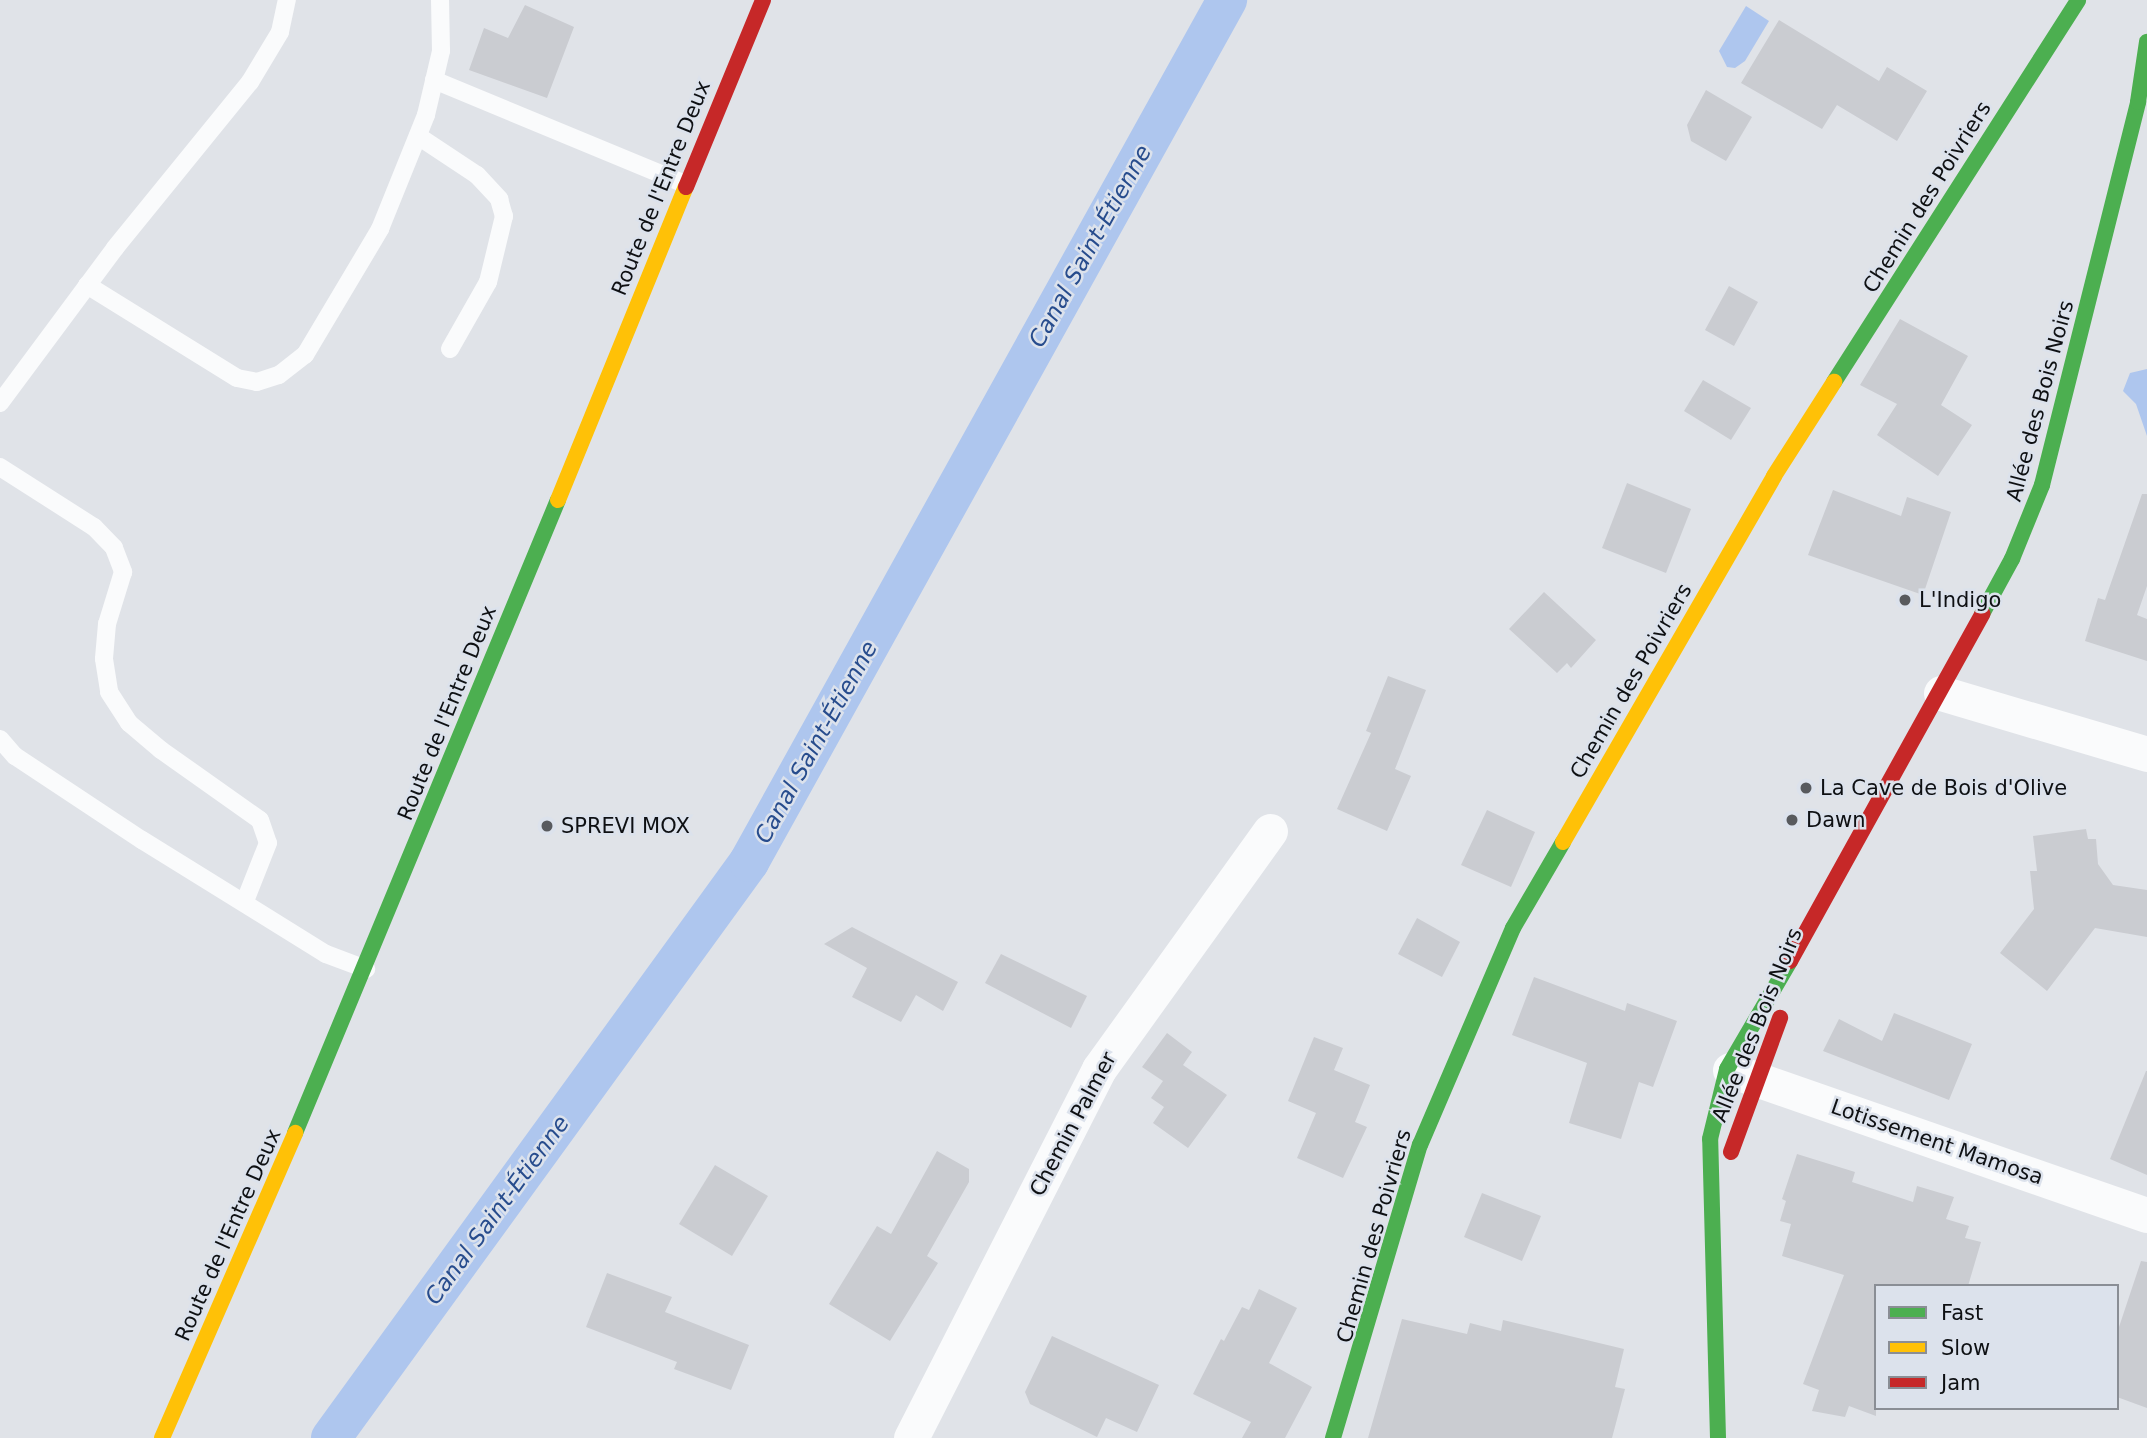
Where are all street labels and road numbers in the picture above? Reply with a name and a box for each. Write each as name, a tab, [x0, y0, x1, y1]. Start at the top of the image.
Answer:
street label: Route de l'Entre Deux	[606, 77, 716, 299]
street label: Chemin des Poivriers	[1858, 97, 1996, 297]
street label: Allée des Bois Noirs	[2001, 298, 2079, 504]
street label: Chemin des Poivriers	[1565, 579, 1697, 783]
street label: Route de l'Entre Deux	[392, 602, 502, 824]
street label: Allée des Bois Noirs	[1707, 924, 1807, 1126]
street label: Chemin Palmer	[1024, 1048, 1122, 1200]
street label: Lotissement Mamosa	[1828, 1094, 2046, 1190]
street label: Route de l'Entre Deux	[170, 1125, 286, 1345]
street label: Chemin des Poivriers	[1331, 1126, 1417, 1346]

